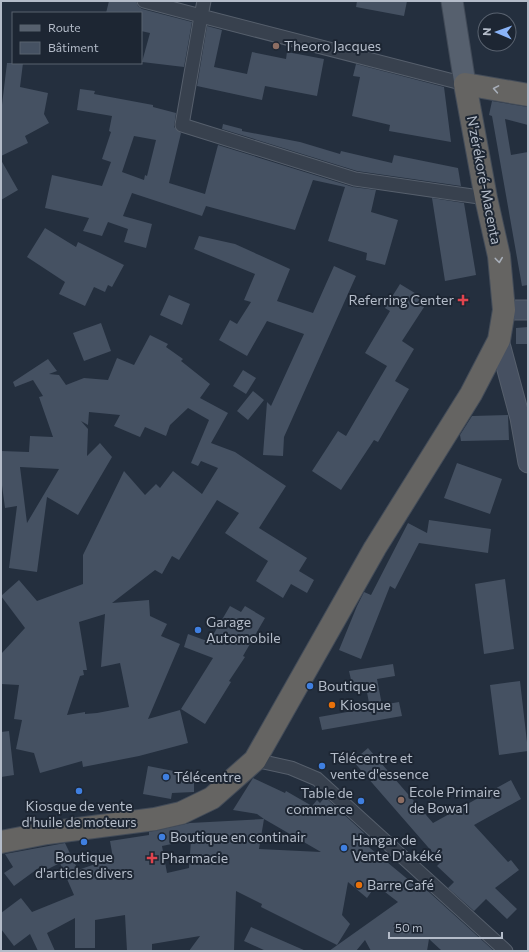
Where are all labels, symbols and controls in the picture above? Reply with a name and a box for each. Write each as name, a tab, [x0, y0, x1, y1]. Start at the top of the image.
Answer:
legend	[12, 12, 142, 64]
north arrow	[477, 12, 517, 52]
text: Route	[48, 20, 81, 34]
text: N	[480, 27, 493, 36]
place label: Theoro Jacques	[284, 37, 381, 54]
text: Bâtiment	[48, 40, 99, 54]
marker: Theoro Jacques	[271, 41, 281, 51]
one-way arrow	[493, 86, 500, 94]
street label: N'zérékoré-Macenta	[464, 114, 505, 246]
one-way arrow	[494, 257, 503, 263]
place label: Referring Center	[349, 291, 454, 308]
marker: Referring Center	[457, 294, 469, 306]
place label: Garage Automobile	[206, 613, 281, 646]
marker: Garage Automobile	[193, 625, 203, 635]
place label: Boutique	[318, 677, 376, 694]
marker: Boutique	[305, 681, 315, 691]
place label: Kiosque	[340, 696, 391, 713]
marker: Kiosque	[327, 700, 337, 710]
place label: Télécentre et vente d'essence	[330, 749, 429, 782]
marker: Télécentre et vente d'essence	[317, 761, 327, 771]
place label: Télécentre	[174, 768, 241, 785]
marker: Télécentre	[161, 772, 171, 782]
place label: Ecole Primaire de Bowa1	[409, 783, 500, 816]
place label: Table de commerce	[286, 784, 353, 817]
marker: Kiosque de vente d'huile de moteurs	[74, 786, 84, 796]
marker: Ecole Primaire de Bowa1	[396, 795, 406, 805]
marker: Table de commerce	[356, 796, 366, 806]
place label: Kiosque de vente d'huile de moteurs	[21, 797, 137, 830]
place label: Boutique en continair	[170, 828, 306, 845]
place label: Hangar de Vente D'akéké	[352, 831, 442, 864]
marker: Boutique en continair	[157, 832, 167, 842]
marker: Boutique d'articles divers	[79, 837, 89, 847]
marker: Hangar de Vente D'akéké	[339, 843, 349, 853]
place label: Boutique d'articles divers	[35, 848, 133, 881]
place label: Pharmacie	[161, 849, 228, 866]
marker: Pharmacie	[146, 852, 158, 864]
place label: Barre Café	[367, 876, 434, 893]
marker: Barre Café	[354, 880, 364, 890]
scale bar	[389, 914, 502, 940]
text: 50 m	[395, 920, 423, 934]

